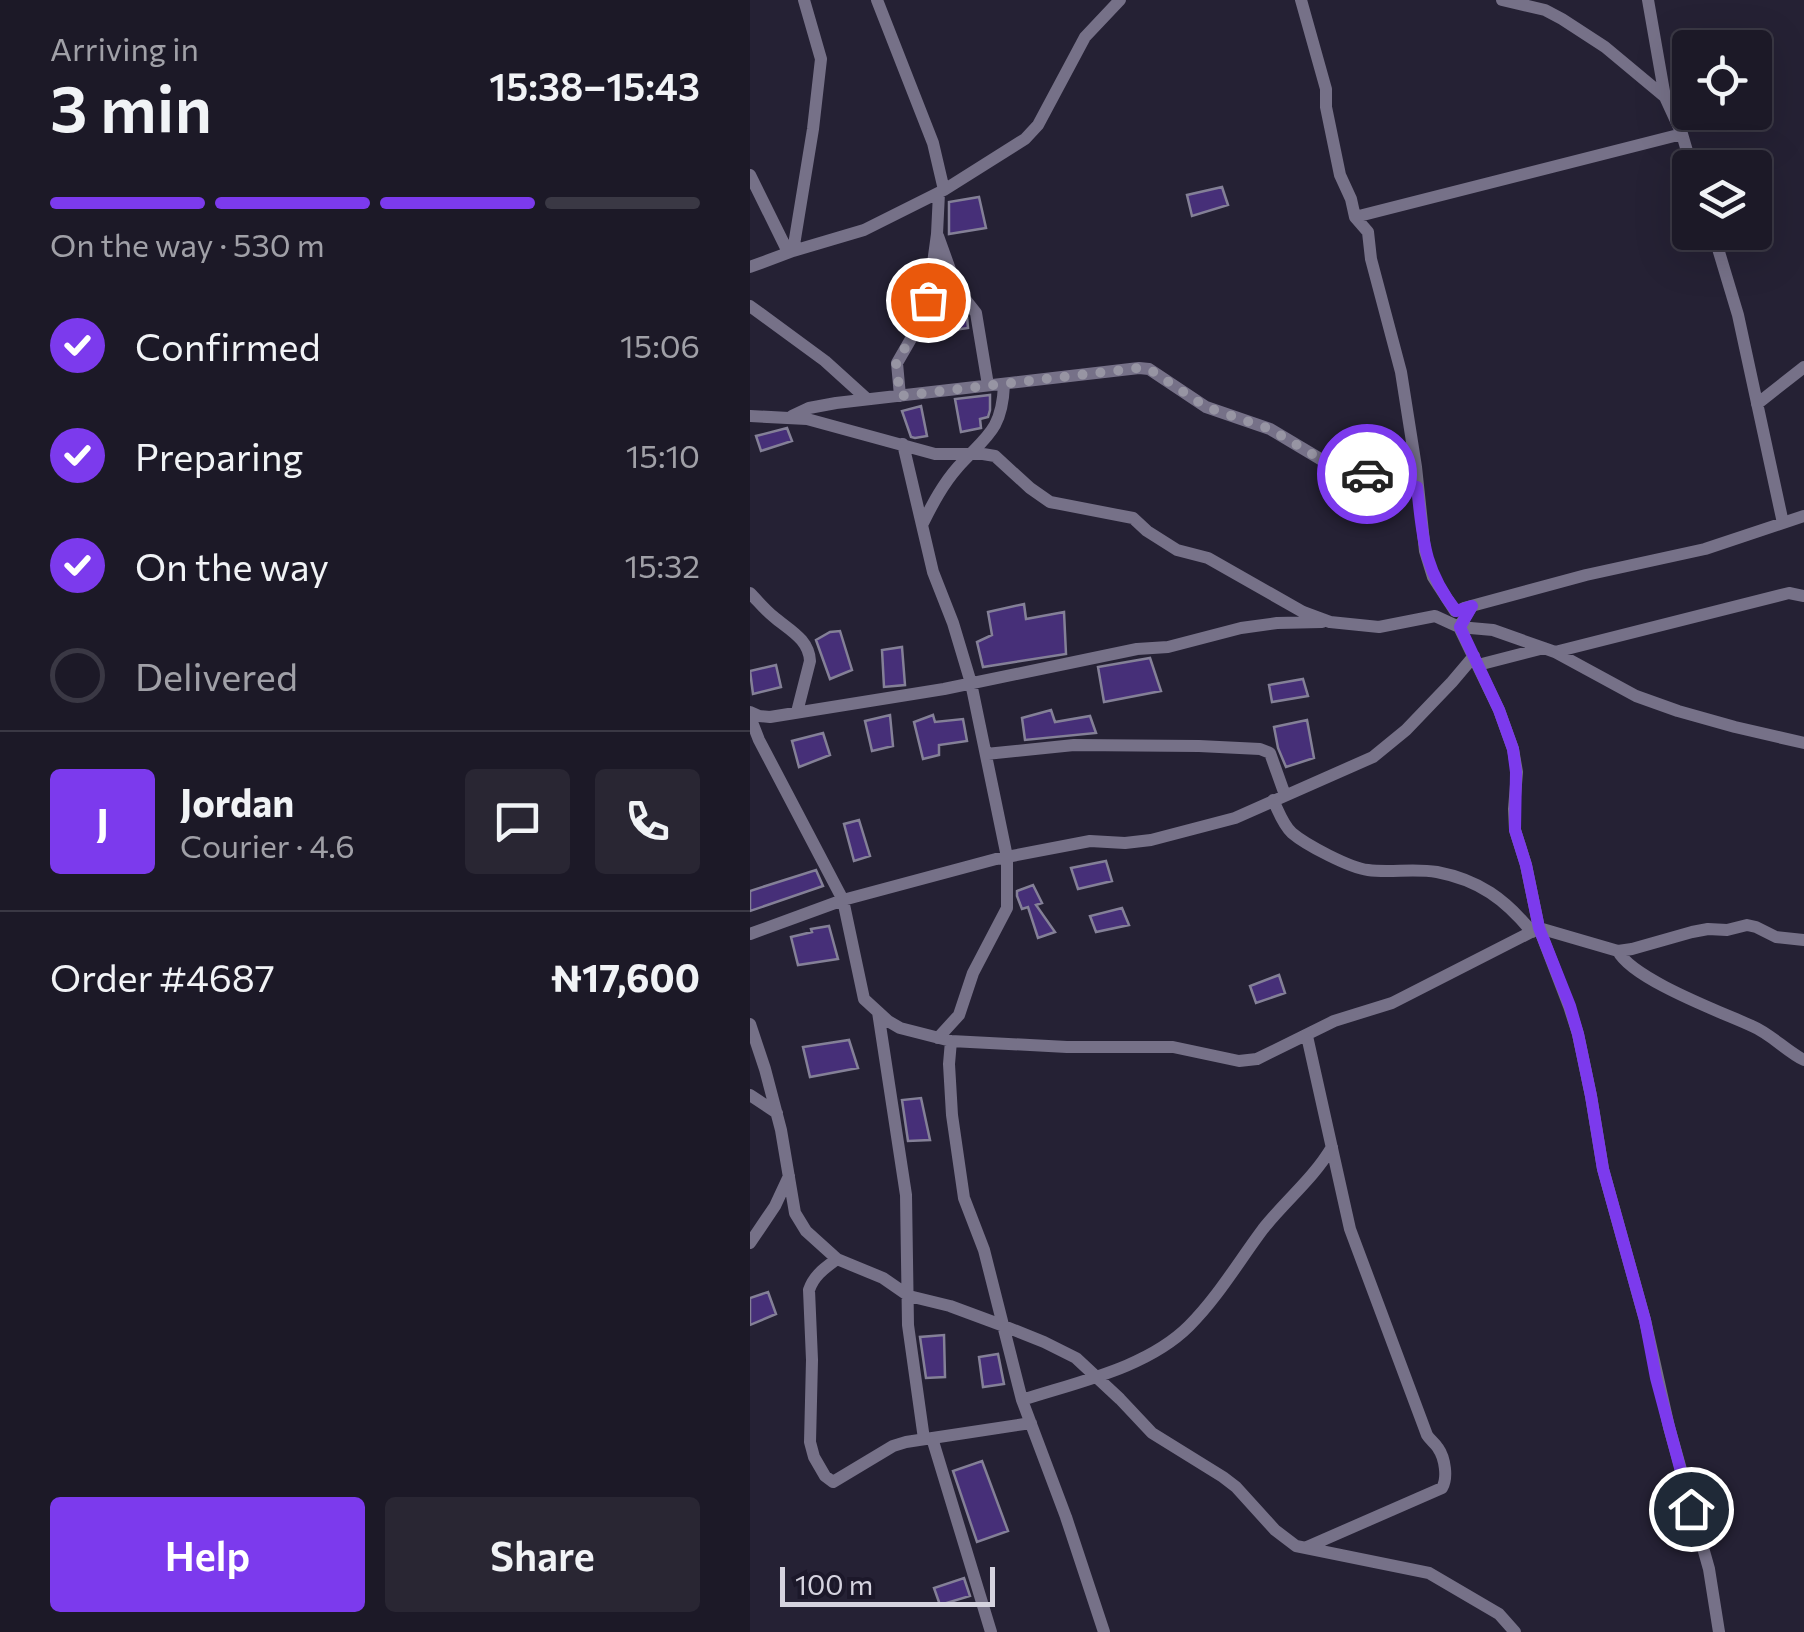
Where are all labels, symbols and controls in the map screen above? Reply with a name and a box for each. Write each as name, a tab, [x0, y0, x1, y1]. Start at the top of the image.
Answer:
text: Arriving in	[50, 28, 199, 68]
map controls	[1672, 30, 1772, 250]
button: locate	[1672, 30, 1772, 130]
text: 15:38–15:43	[489, 62, 700, 109]
text: 3 min	[50, 66, 212, 145]
button: layers	[1672, 150, 1772, 250]
text: On the way · 530 m	[50, 224, 325, 264]
pin	[886, 258, 971, 343]
icon: bag	[901, 273, 956, 328]
icon: check	[50, 318, 105, 373]
text: Confirmed	[135, 322, 321, 369]
text: 15:06	[620, 325, 700, 365]
courier	[1317, 424, 1417, 524]
icon: check	[50, 428, 105, 483]
text: Preparing	[135, 432, 303, 479]
text: 15:10	[626, 435, 700, 475]
icon: car	[1340, 447, 1395, 502]
icon: check	[50, 538, 105, 593]
text: On the way	[135, 542, 329, 589]
text: 15:32	[624, 545, 700, 585]
text: Delivered	[135, 652, 298, 699]
button: chat	[465, 769, 570, 874]
button: phone	[595, 769, 700, 874]
text: Jordan	[180, 778, 294, 825]
text: J	[96, 798, 109, 845]
text: Courier · 4.6	[180, 825, 355, 865]
text: Order #4687	[50, 953, 275, 1000]
text: ₦17,600	[551, 953, 700, 1000]
pin	[1649, 1467, 1734, 1552]
icon: home	[1664, 1482, 1719, 1537]
button: Help	[50, 1497, 365, 1612]
button: Share	[385, 1497, 700, 1612]
scale bar	[780, 1562, 995, 1606]
text: 100 m	[795, 1567, 873, 1601]

